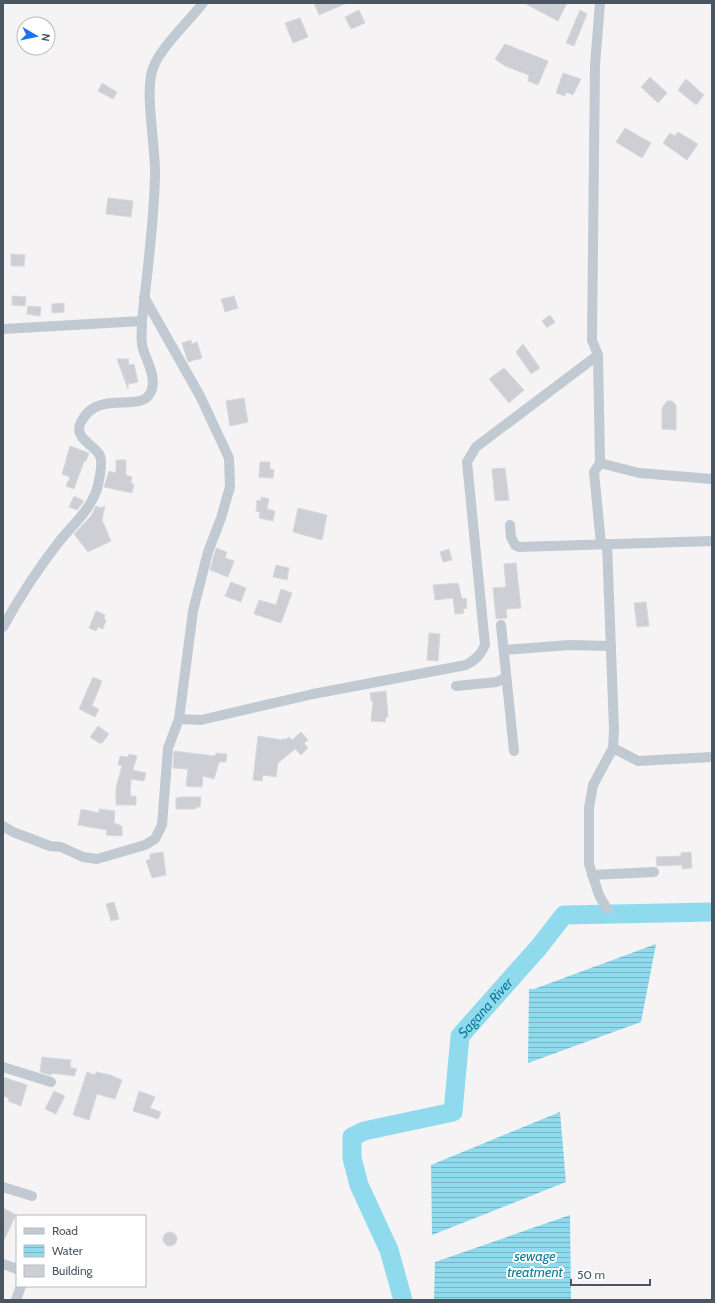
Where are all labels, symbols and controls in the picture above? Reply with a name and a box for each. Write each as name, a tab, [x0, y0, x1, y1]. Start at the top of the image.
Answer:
north arrow	[16, 16, 56, 56]
text: N	[38, 33, 53, 43]
water label: Sagana River	[454, 973, 517, 1041]
legend	[16, 1215, 146, 1287]
text: Road	[52, 1223, 78, 1238]
text: Water	[52, 1243, 83, 1258]
water label: sewage treatment	[507, 1247, 564, 1281]
scale bar	[571, 1261, 650, 1287]
text: Building	[52, 1263, 94, 1278]
text: 50 m	[577, 1267, 605, 1282]

